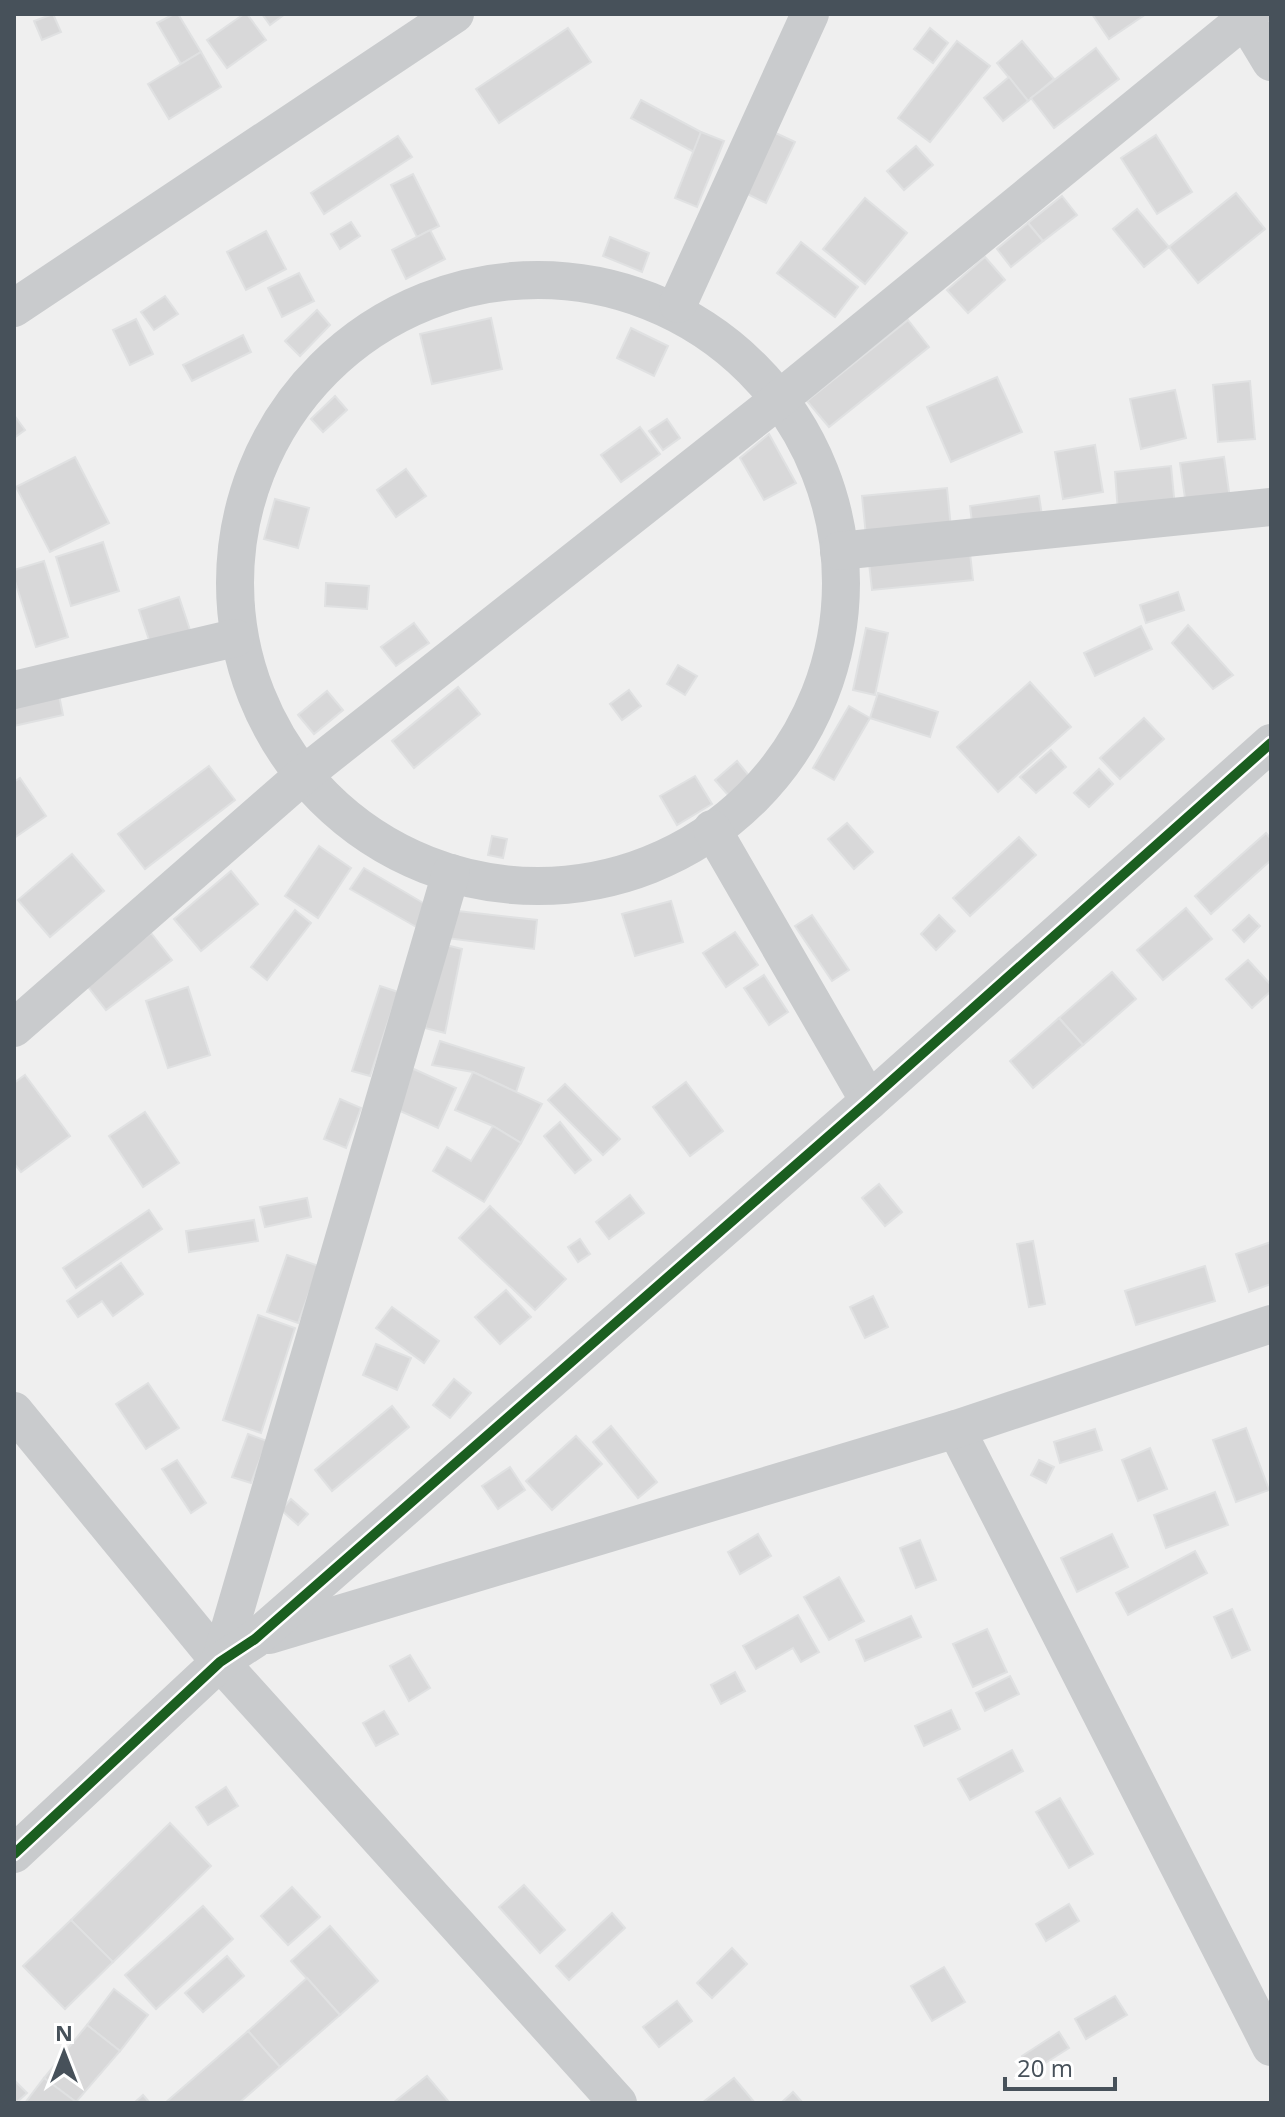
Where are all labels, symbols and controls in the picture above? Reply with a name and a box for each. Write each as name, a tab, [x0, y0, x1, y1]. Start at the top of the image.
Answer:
north arrow	[24, 2013, 104, 2093]
text: N	[55, 2017, 73, 2047]
scale bar	[1005, 2041, 1115, 2091]
text: 20 m	[1017, 2051, 1073, 2084]

